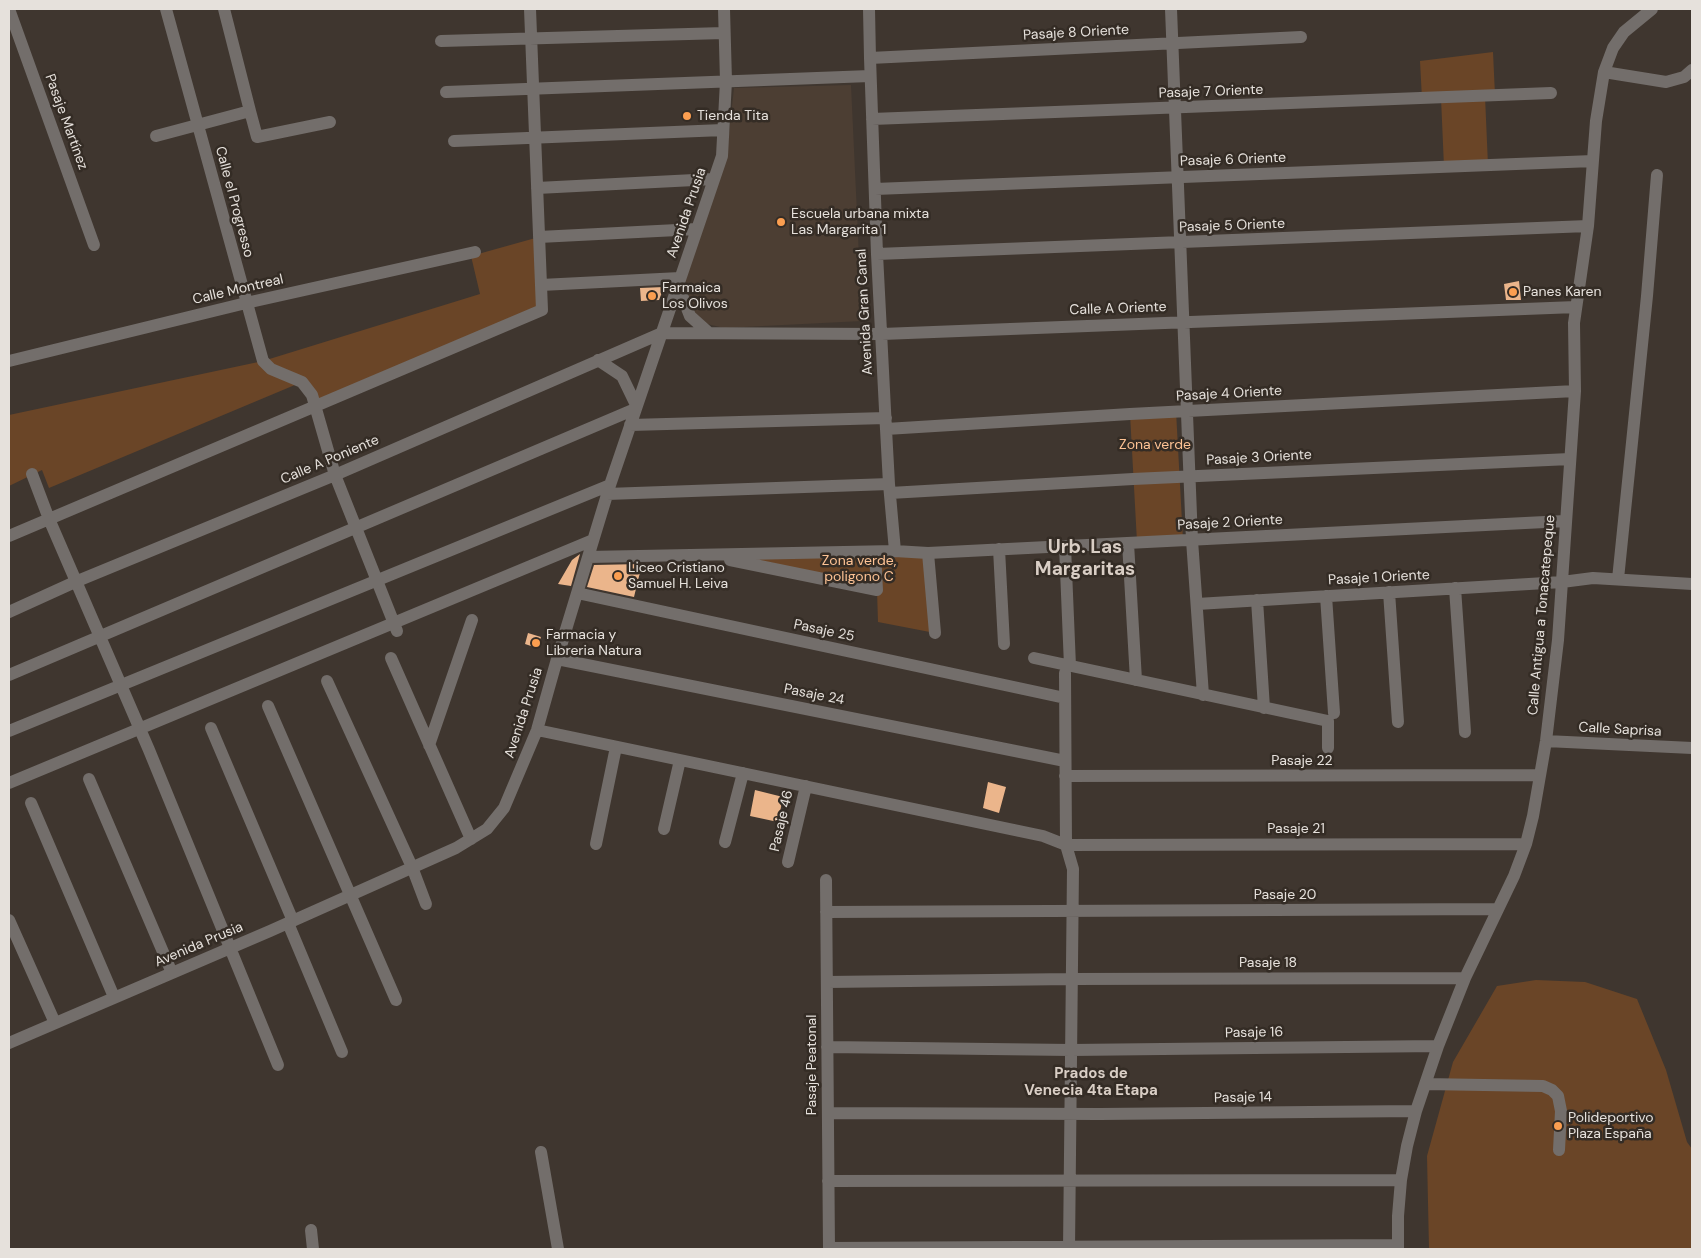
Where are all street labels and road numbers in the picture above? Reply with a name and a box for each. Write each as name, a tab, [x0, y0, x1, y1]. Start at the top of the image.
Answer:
street label: Pasaje 8 Oriente	[1023, 22, 1129, 44]
street label: Pasaje Martínez	[41, 72, 91, 172]
street label: Pasaje 7 Oriente	[1158, 82, 1264, 102]
street label: Calle el Progresso	[211, 145, 257, 259]
street label: Pasaje 6 Oriente	[1180, 150, 1286, 170]
street label: Avenida Prusia	[664, 166, 710, 260]
street label: Pasaje 5 Oriente	[1179, 216, 1285, 236]
street label: Avenida Gran Canal	[853, 248, 877, 376]
street label: Calle Montreal	[191, 271, 285, 309]
street label: Calle A Oriente	[1069, 299, 1167, 319]
street label: Pasaje 4 Oriente	[1176, 383, 1282, 405]
street label: Calle A Poniente	[278, 432, 382, 488]
street label: Pasaje 3 Oriente	[1206, 447, 1312, 469]
street label: Pasaje 2 Oriente	[1177, 512, 1283, 534]
street label: Calle Antigua a Tonacatepeque	[1525, 514, 1559, 716]
street label: Pasaje 1 Oriente	[1328, 567, 1430, 589]
street label: Pasaje 25	[792, 616, 856, 646]
street label: Avenida Prusia	[501, 666, 547, 760]
street label: Pasaje 24	[782, 681, 846, 709]
street label: Calle Saprisa	[1578, 719, 1662, 741]
street label: Pasaje 22	[1271, 753, 1333, 769]
street label: Pasaje 46	[767, 789, 797, 853]
street label: Pasaje 21	[1267, 821, 1325, 837]
street label: Pasaje 20	[1254, 887, 1316, 903]
street label: Avenida Prusia	[152, 919, 246, 971]
street label: Pasaje 18	[1239, 955, 1297, 971]
street label: Pasaje Peatonal	[804, 1015, 820, 1115]
street label: Pasaje 16	[1225, 1024, 1283, 1042]
street label: Pasaje 14	[1214, 1089, 1272, 1107]

